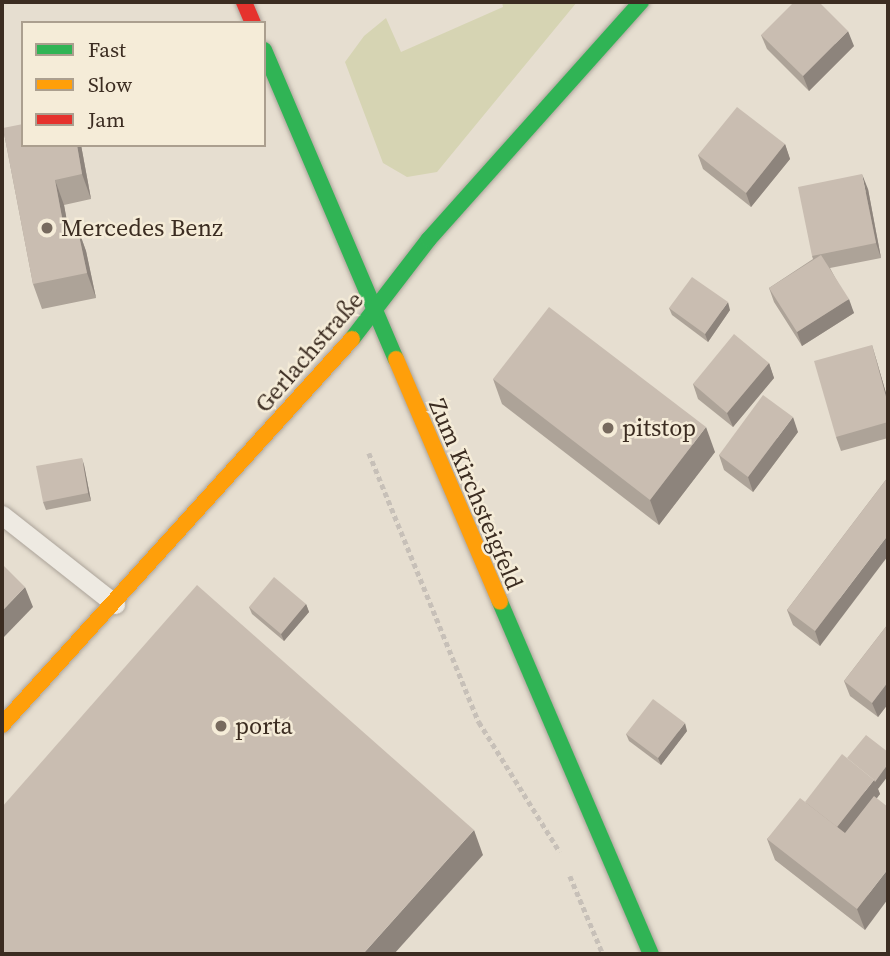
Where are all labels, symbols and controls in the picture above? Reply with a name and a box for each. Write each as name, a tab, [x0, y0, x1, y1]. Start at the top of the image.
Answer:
legend	[21, 21, 266, 147]
text: Fast	[88, 35, 126, 64]
text: Slow	[88, 70, 132, 99]
text: Jam	[88, 105, 125, 134]
place label: Mercedes Benz	[61, 214, 223, 242]
marker: Mercedes Benz	[39, 220, 55, 236]
street label: Gerlachstraße	[249, 286, 369, 418]
street label: Zum Kirchsteigfeld	[423, 394, 529, 594]
place label: pitstop	[622, 414, 696, 442]
marker: pitstop	[600, 420, 616, 436]
place label: porta	[235, 712, 293, 740]
marker: porta	[213, 718, 229, 734]

